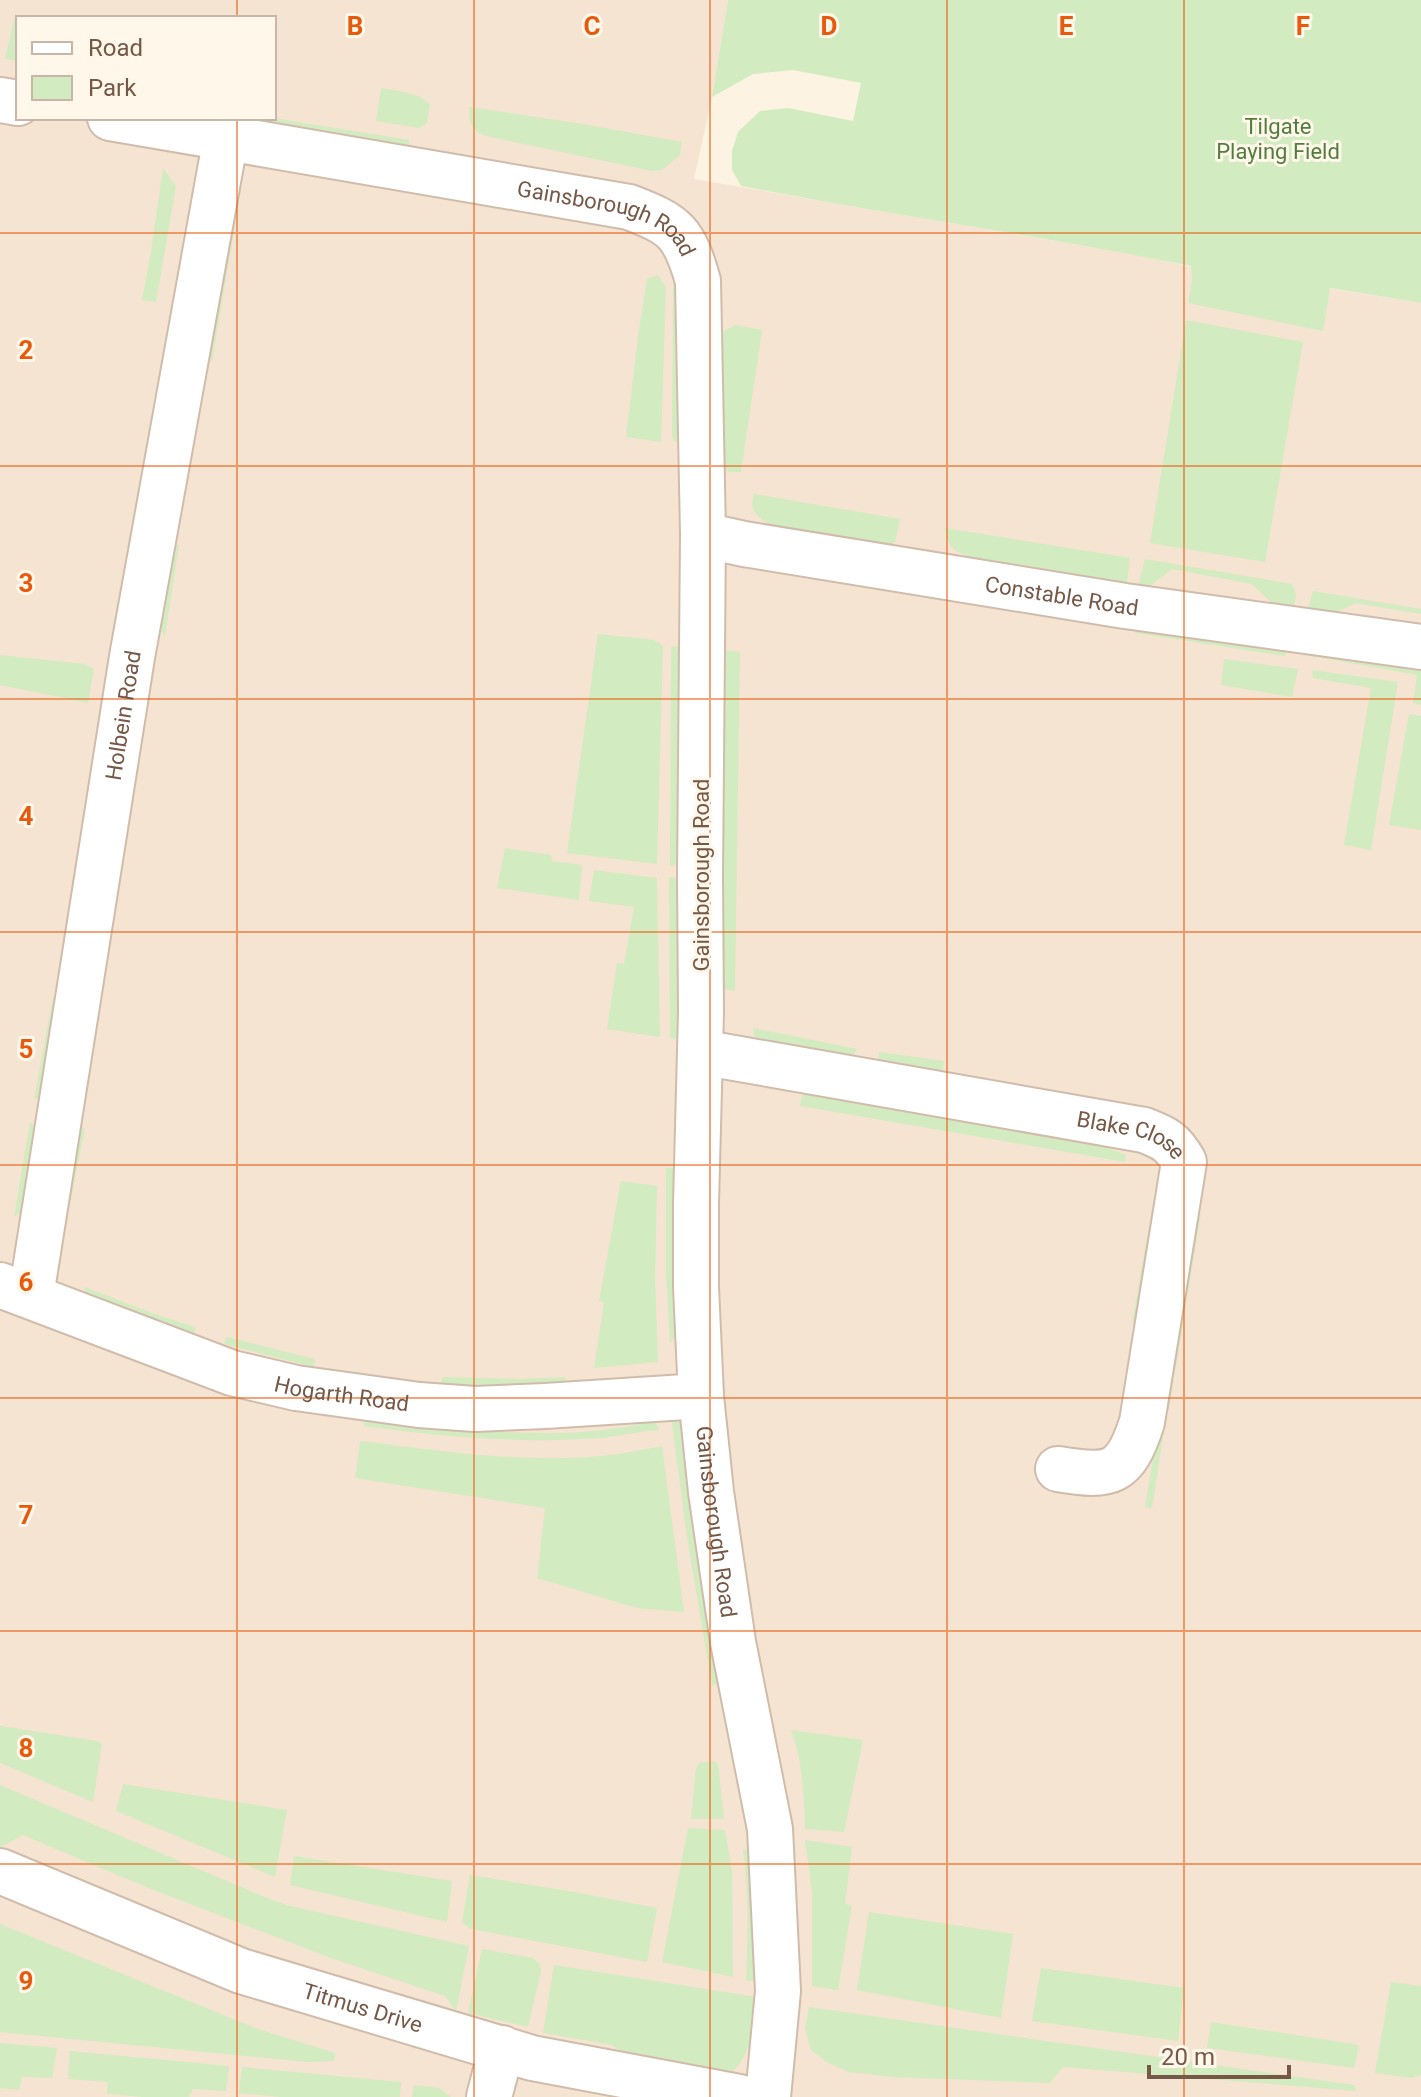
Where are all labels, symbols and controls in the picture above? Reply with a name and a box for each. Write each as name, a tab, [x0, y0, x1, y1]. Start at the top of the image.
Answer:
text: B	[347, 11, 363, 41]
text: C	[583, 11, 601, 41]
text: D	[821, 11, 837, 41]
text: E	[1059, 11, 1074, 41]
text: F	[1296, 11, 1310, 41]
legend	[16, 16, 276, 120]
text: Road	[88, 34, 143, 62]
text: Park	[88, 74, 137, 102]
park label: Tilgate Playing Field	[1216, 114, 1340, 164]
street label: Gainsborough Road	[515, 176, 700, 260]
text: 2	[19, 335, 33, 365]
text: 3	[19, 568, 33, 598]
street label: Constable Road	[983, 571, 1140, 621]
street label: Holbein Road	[101, 648, 146, 782]
street label: Gainsborough Road	[689, 778, 714, 972]
text: 4	[19, 801, 34, 831]
text: 5	[19, 1034, 33, 1064]
street label: Blake Close	[1075, 1106, 1191, 1164]
text: 6	[19, 1267, 34, 1297]
street label: Hogarth Road	[272, 1371, 411, 1416]
street label: Gainsborough Road	[691, 1425, 741, 1619]
text: 7	[19, 1500, 33, 1530]
text: 8	[19, 1733, 33, 1763]
text: 9	[19, 1966, 33, 1996]
street label: Titmus Drive	[300, 1978, 425, 2038]
scale bar	[1149, 2029, 1289, 2079]
text: 20 m	[1161, 2043, 1215, 2071]

